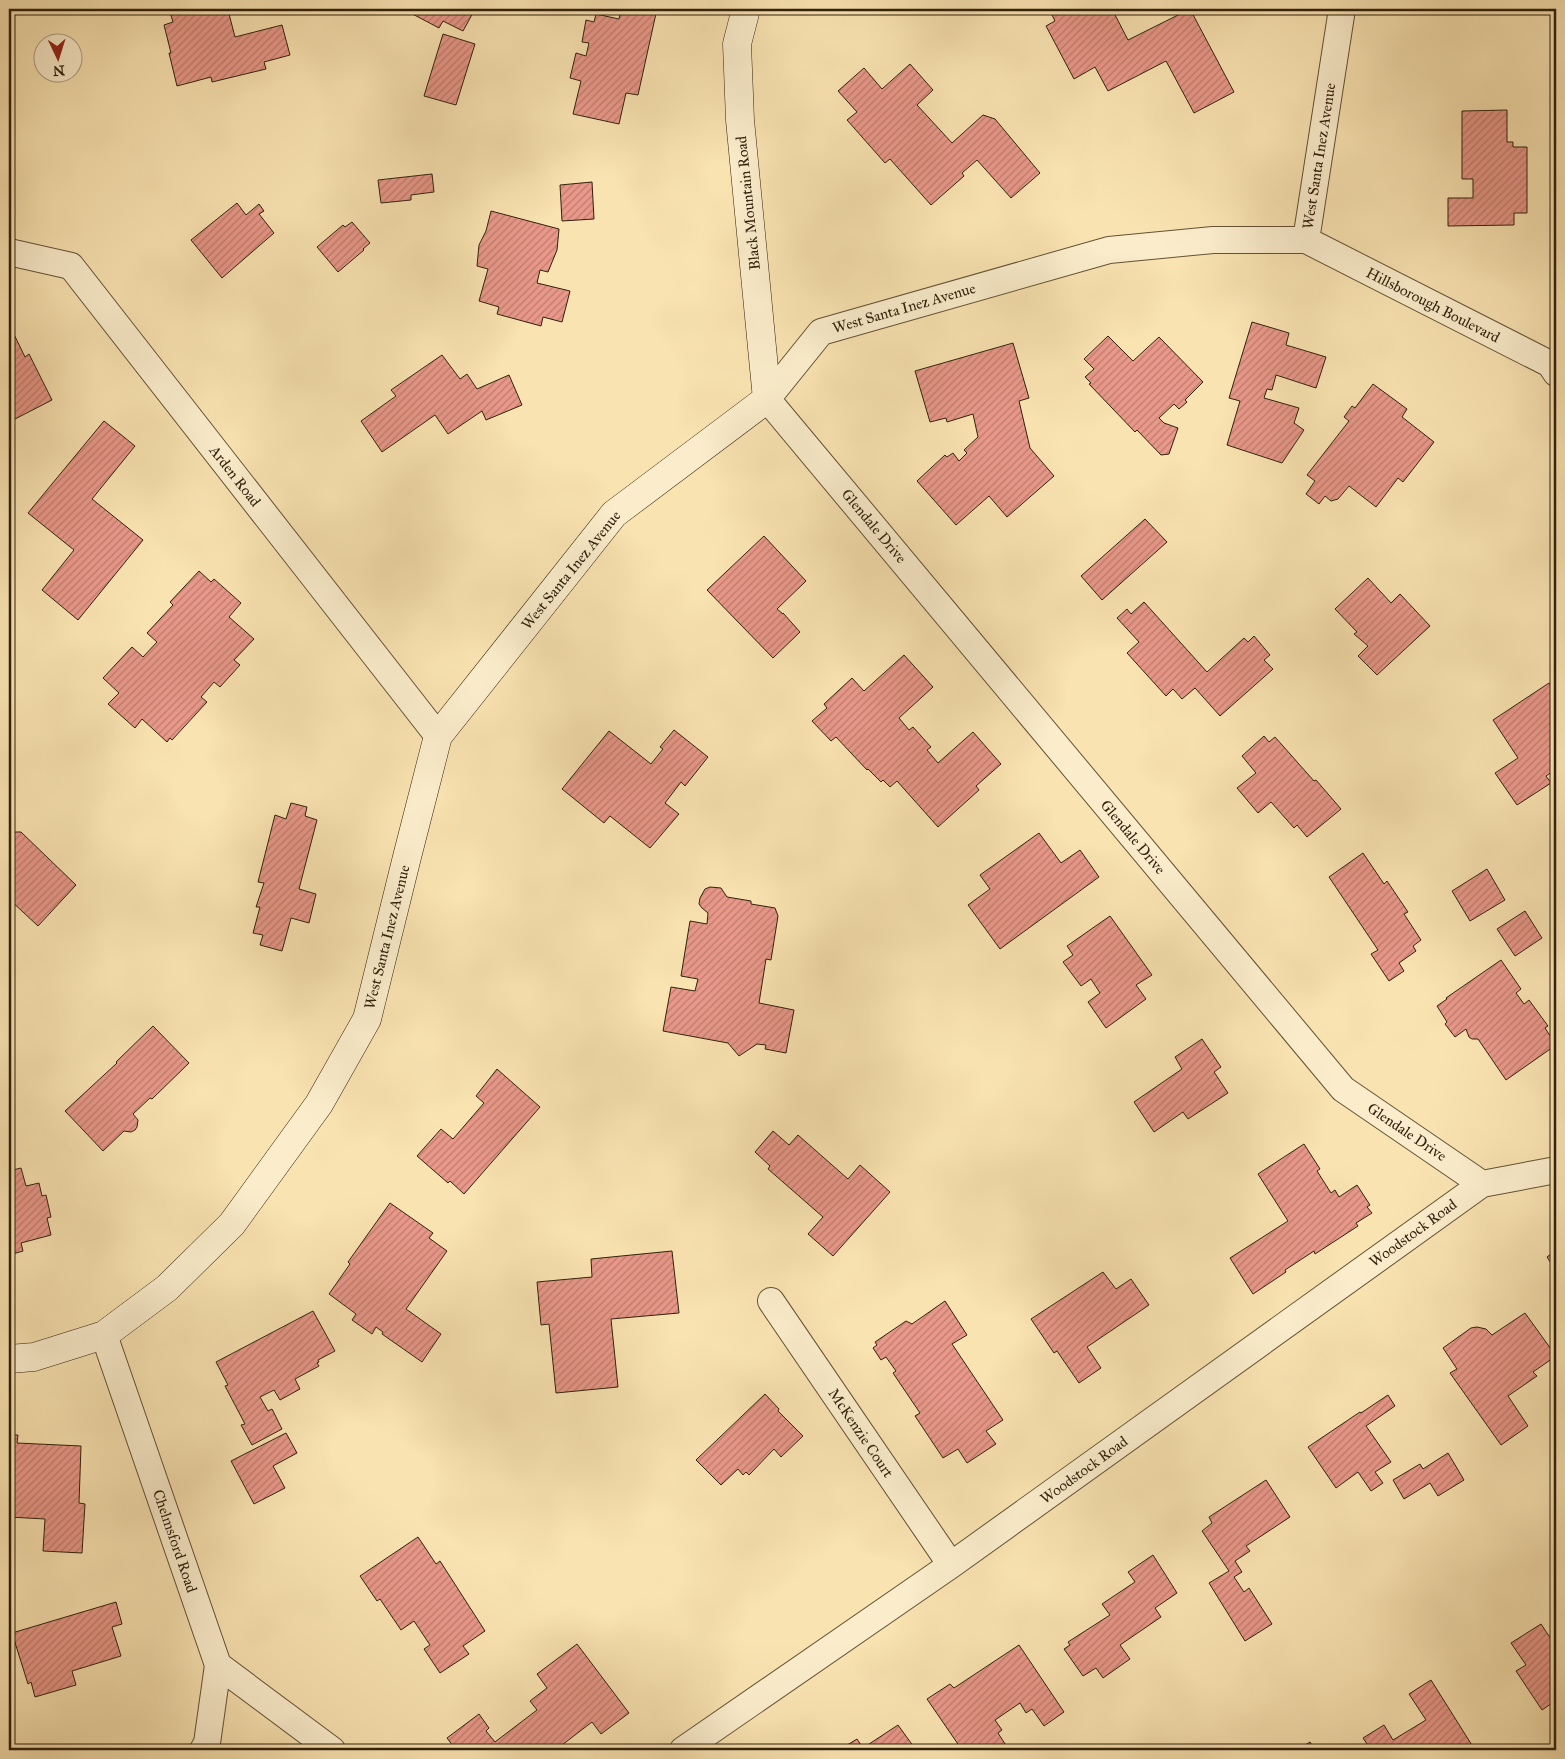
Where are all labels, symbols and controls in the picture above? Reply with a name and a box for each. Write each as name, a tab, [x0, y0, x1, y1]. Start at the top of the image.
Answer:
north arrow	[32, 32, 82, 82]
text: N	[52, 62, 65, 79]
street label: West Santa Inez Avenue	[1299, 82, 1339, 230]
street label: Black Mountain Road	[732, 135, 764, 271]
street label: Hillsborough Boulevard	[1363, 263, 1503, 347]
street label: West Santa Inez Avenue	[830, 279, 978, 337]
street label: Arden Road	[205, 441, 265, 511]
street label: Glendale Drive	[838, 485, 910, 567]
street label: West Santa Inez Avenue	[518, 507, 624, 633]
street label: Glendale Drive	[1097, 796, 1169, 878]
street label: West Santa Inez Avenue	[360, 863, 414, 1011]
street label: Glendale Drive	[1364, 1099, 1450, 1165]
street label: Woodstock Road	[1366, 1195, 1461, 1271]
street label: McKenzie Court	[825, 1385, 898, 1482]
street label: Woodstock Road	[1037, 1432, 1132, 1508]
street label: Chelmsford Road	[149, 1487, 201, 1595]

